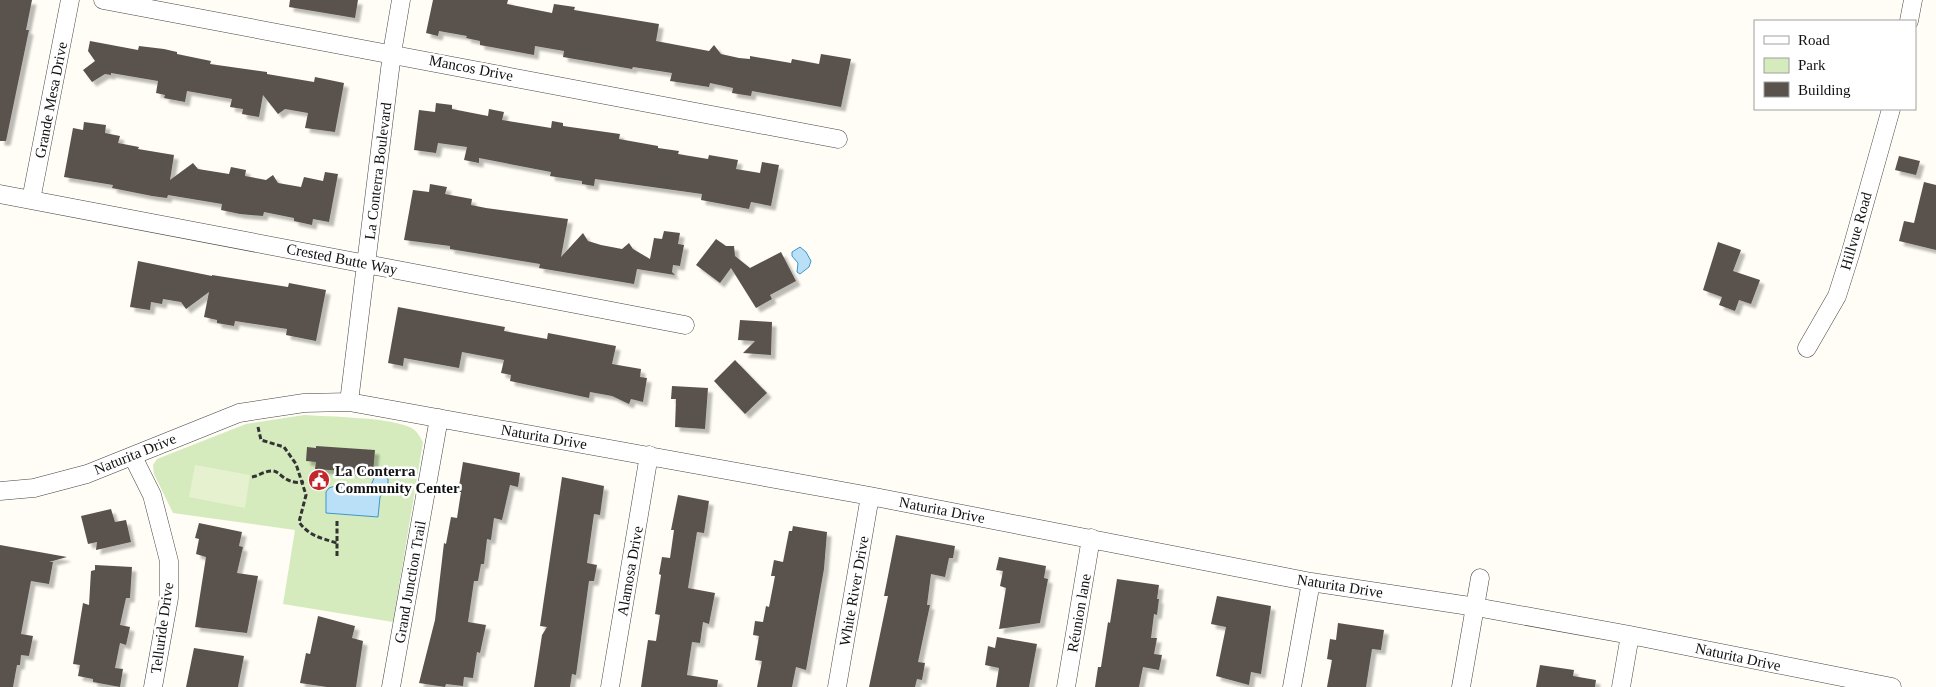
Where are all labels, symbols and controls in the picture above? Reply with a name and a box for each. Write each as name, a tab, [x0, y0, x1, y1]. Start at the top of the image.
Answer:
legend	[1754, 20, 1916, 110]
text: Road	[1798, 32, 1830, 48]
street label: Grande Mesa Drive	[32, 40, 70, 160]
street label: Mancos Drive	[428, 52, 515, 84]
text: Park	[1798, 57, 1826, 73]
text: Building	[1798, 82, 1851, 98]
street label: La Conterra Boulevard	[362, 101, 394, 241]
street label: Hillvue Road	[1837, 190, 1875, 272]
street label: Crested Butte Way	[285, 240, 399, 278]
street label: Naturita Drive	[500, 422, 589, 452]
street label: Naturita Drive	[92, 430, 179, 478]
place label: La Conterra Community Center	[335, 463, 460, 496]
public building icon: La Conterra Community Center	[307, 468, 331, 492]
street label: Naturita Drive	[898, 494, 987, 526]
street label: Grand Junction Trail	[391, 519, 429, 645]
street label: Alamosa Drive	[614, 524, 646, 617]
street label: White River Drive	[836, 534, 872, 647]
street label: Naturita Drive	[1296, 571, 1385, 601]
street label: Réunion lane	[1064, 572, 1094, 654]
street label: Telluride Drive	[148, 581, 176, 675]
street label: Naturita Drive	[1694, 640, 1783, 674]

